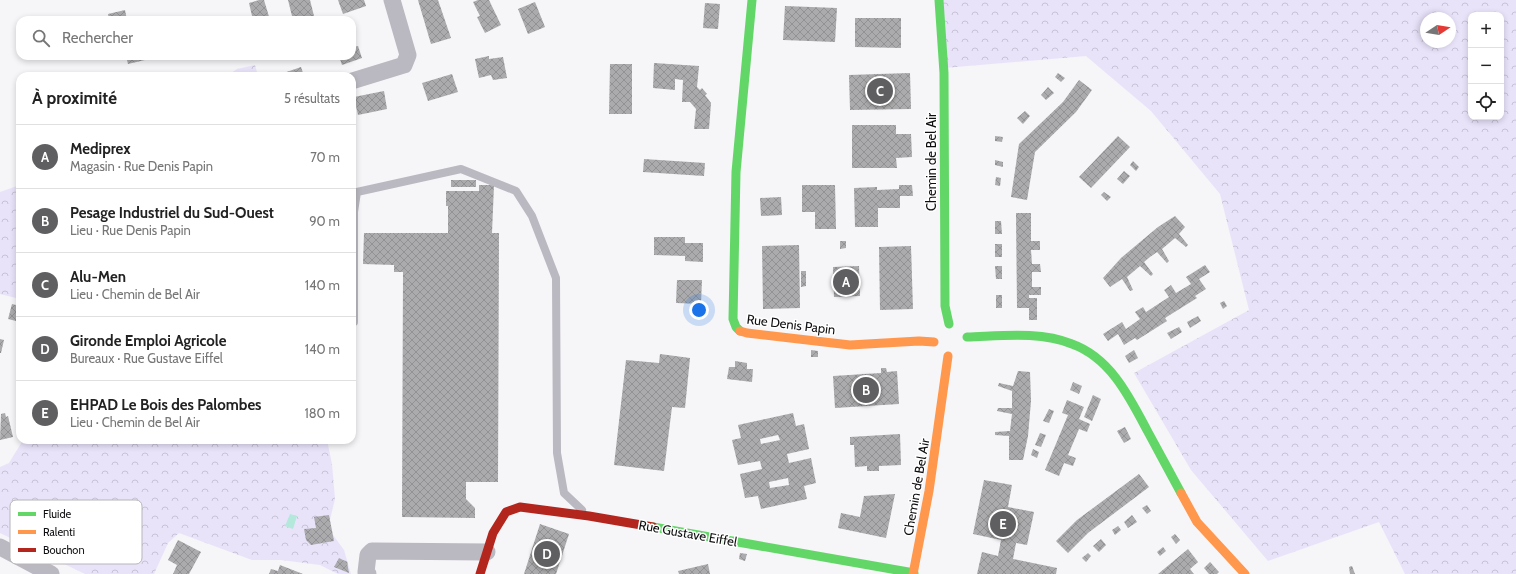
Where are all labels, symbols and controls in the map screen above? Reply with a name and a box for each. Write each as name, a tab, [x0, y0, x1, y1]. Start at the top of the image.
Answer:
north arrow	[1420, 12, 1456, 48]
map controls	[1468, 12, 1504, 120]
button: +	[1468, 12, 1504, 48]
search box	[16, 16, 356, 60]
icon: search	[30, 27, 52, 49]
text: Rechercher	[62, 29, 133, 47]
button: −	[1468, 48, 1504, 84]
pin: C	[867, 76, 893, 106]
button: locate	[1468, 84, 1504, 120]
text: À proximité	[32, 88, 117, 108]
text: 5 résultats	[284, 90, 340, 106]
street label: Chemin de Bel Air	[923, 112, 939, 211]
text: Mediprex	[70, 140, 131, 158]
text: A	[41, 149, 49, 165]
text: 70 m	[310, 149, 340, 165]
text: Magasin · Rue Denis Papin	[70, 158, 213, 174]
text: Pesage Industriel du Sud-Ouest	[70, 204, 274, 222]
text: B	[41, 213, 49, 229]
text: 90 m	[309, 213, 340, 229]
text: Lieu · Rue Denis Papin	[70, 222, 191, 238]
pin: A	[833, 267, 859, 297]
text: Alu-Men	[70, 268, 126, 286]
text: C	[41, 277, 49, 293]
text: 140 m	[305, 277, 340, 293]
text: Lieu · Chemin de Bel Air	[70, 286, 200, 302]
your location	[689, 300, 709, 320]
street label: Rue Denis Papin	[746, 311, 836, 337]
text: Gironde Emploi Agricole	[70, 332, 226, 350]
text: D	[40, 341, 50, 357]
text: 140 m	[305, 341, 340, 357]
text: Bureaux · Rue Gustave Eiffel	[70, 350, 223, 366]
pin: B	[853, 375, 879, 405]
text: EHPAD Le Bois des Palombes	[70, 396, 261, 414]
text: E	[41, 405, 49, 421]
text: 180 m	[304, 405, 340, 421]
text: Lieu · Chemin de Bel Air	[70, 414, 200, 430]
street label: Chemin de Bel Air	[900, 436, 933, 537]
legend	[10, 500, 142, 564]
text: Fluide	[43, 507, 72, 521]
pin: E	[990, 509, 1016, 539]
street label: Rue Gustave Eiffel	[638, 516, 738, 550]
text: Ralenti	[43, 525, 75, 539]
pin: D	[534, 539, 560, 569]
text: Bouchon	[43, 543, 85, 557]

